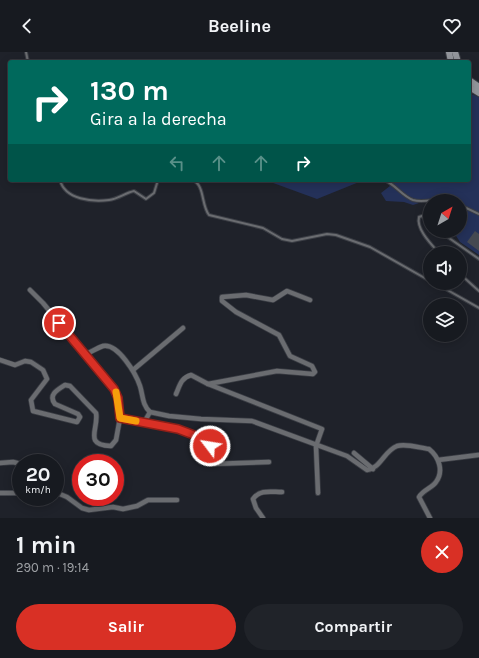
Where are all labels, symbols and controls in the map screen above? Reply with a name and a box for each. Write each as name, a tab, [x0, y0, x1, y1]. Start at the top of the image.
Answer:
icon: back	[16, 15, 38, 37]
text: Beeline	[208, 15, 271, 37]
icon: heart	[441, 15, 463, 37]
text: 130 m	[90, 74, 169, 107]
icon: right	[24, 76, 76, 128]
text: Gira a la derecha	[90, 108, 227, 130]
icon: left	[166, 152, 188, 174]
icon: ahead	[208, 152, 230, 174]
icon: ahead	[250, 152, 272, 174]
icon: right	[292, 152, 314, 174]
north arrow	[423, 194, 467, 238]
map controls	[423, 194, 467, 342]
button: sound	[423, 246, 467, 290]
button: layers	[423, 298, 467, 342]
pin	[42, 306, 76, 340]
icon: arrive	[48, 312, 70, 334]
position arrow	[189, 425, 231, 467]
speed limit sign: 30	[72, 454, 124, 506]
text: 20	[26, 463, 50, 486]
text: km/h	[25, 484, 51, 496]
text: 1 min	[16, 531, 76, 559]
button: close	[421, 531, 463, 573]
text: 290 m · 19:14	[16, 560, 89, 575]
button: Salir	[16, 604, 236, 650]
button: Compartir	[244, 604, 463, 650]

